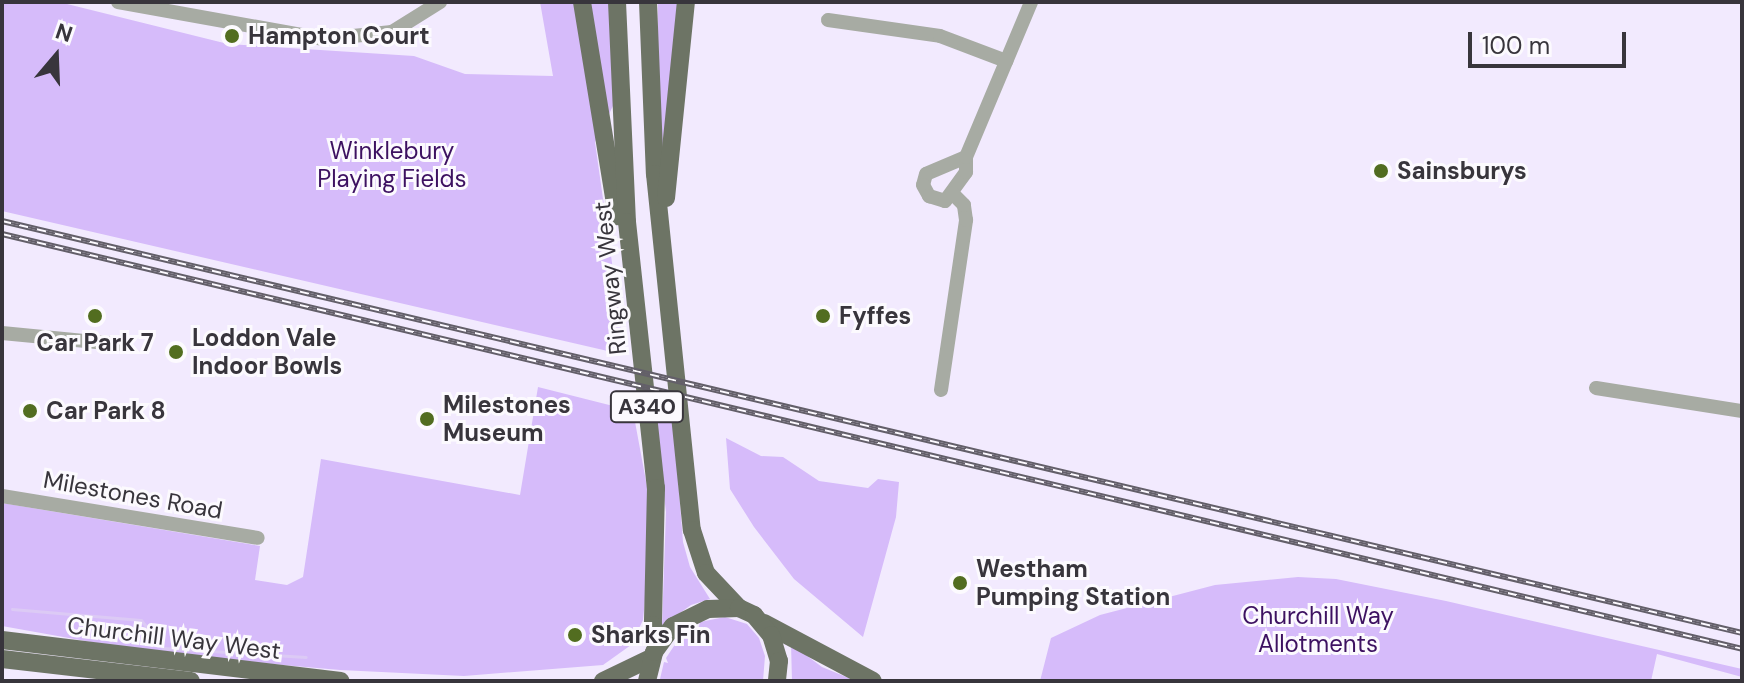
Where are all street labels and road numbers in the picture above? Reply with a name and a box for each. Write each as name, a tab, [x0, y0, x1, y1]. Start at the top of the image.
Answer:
street label: Ringway West	[588, 200, 632, 356]
road number: A340	[609, 389, 685, 425]
street label: Milestones Road	[41, 465, 225, 525]
street label: Churchill Way West	[66, 611, 282, 665]

